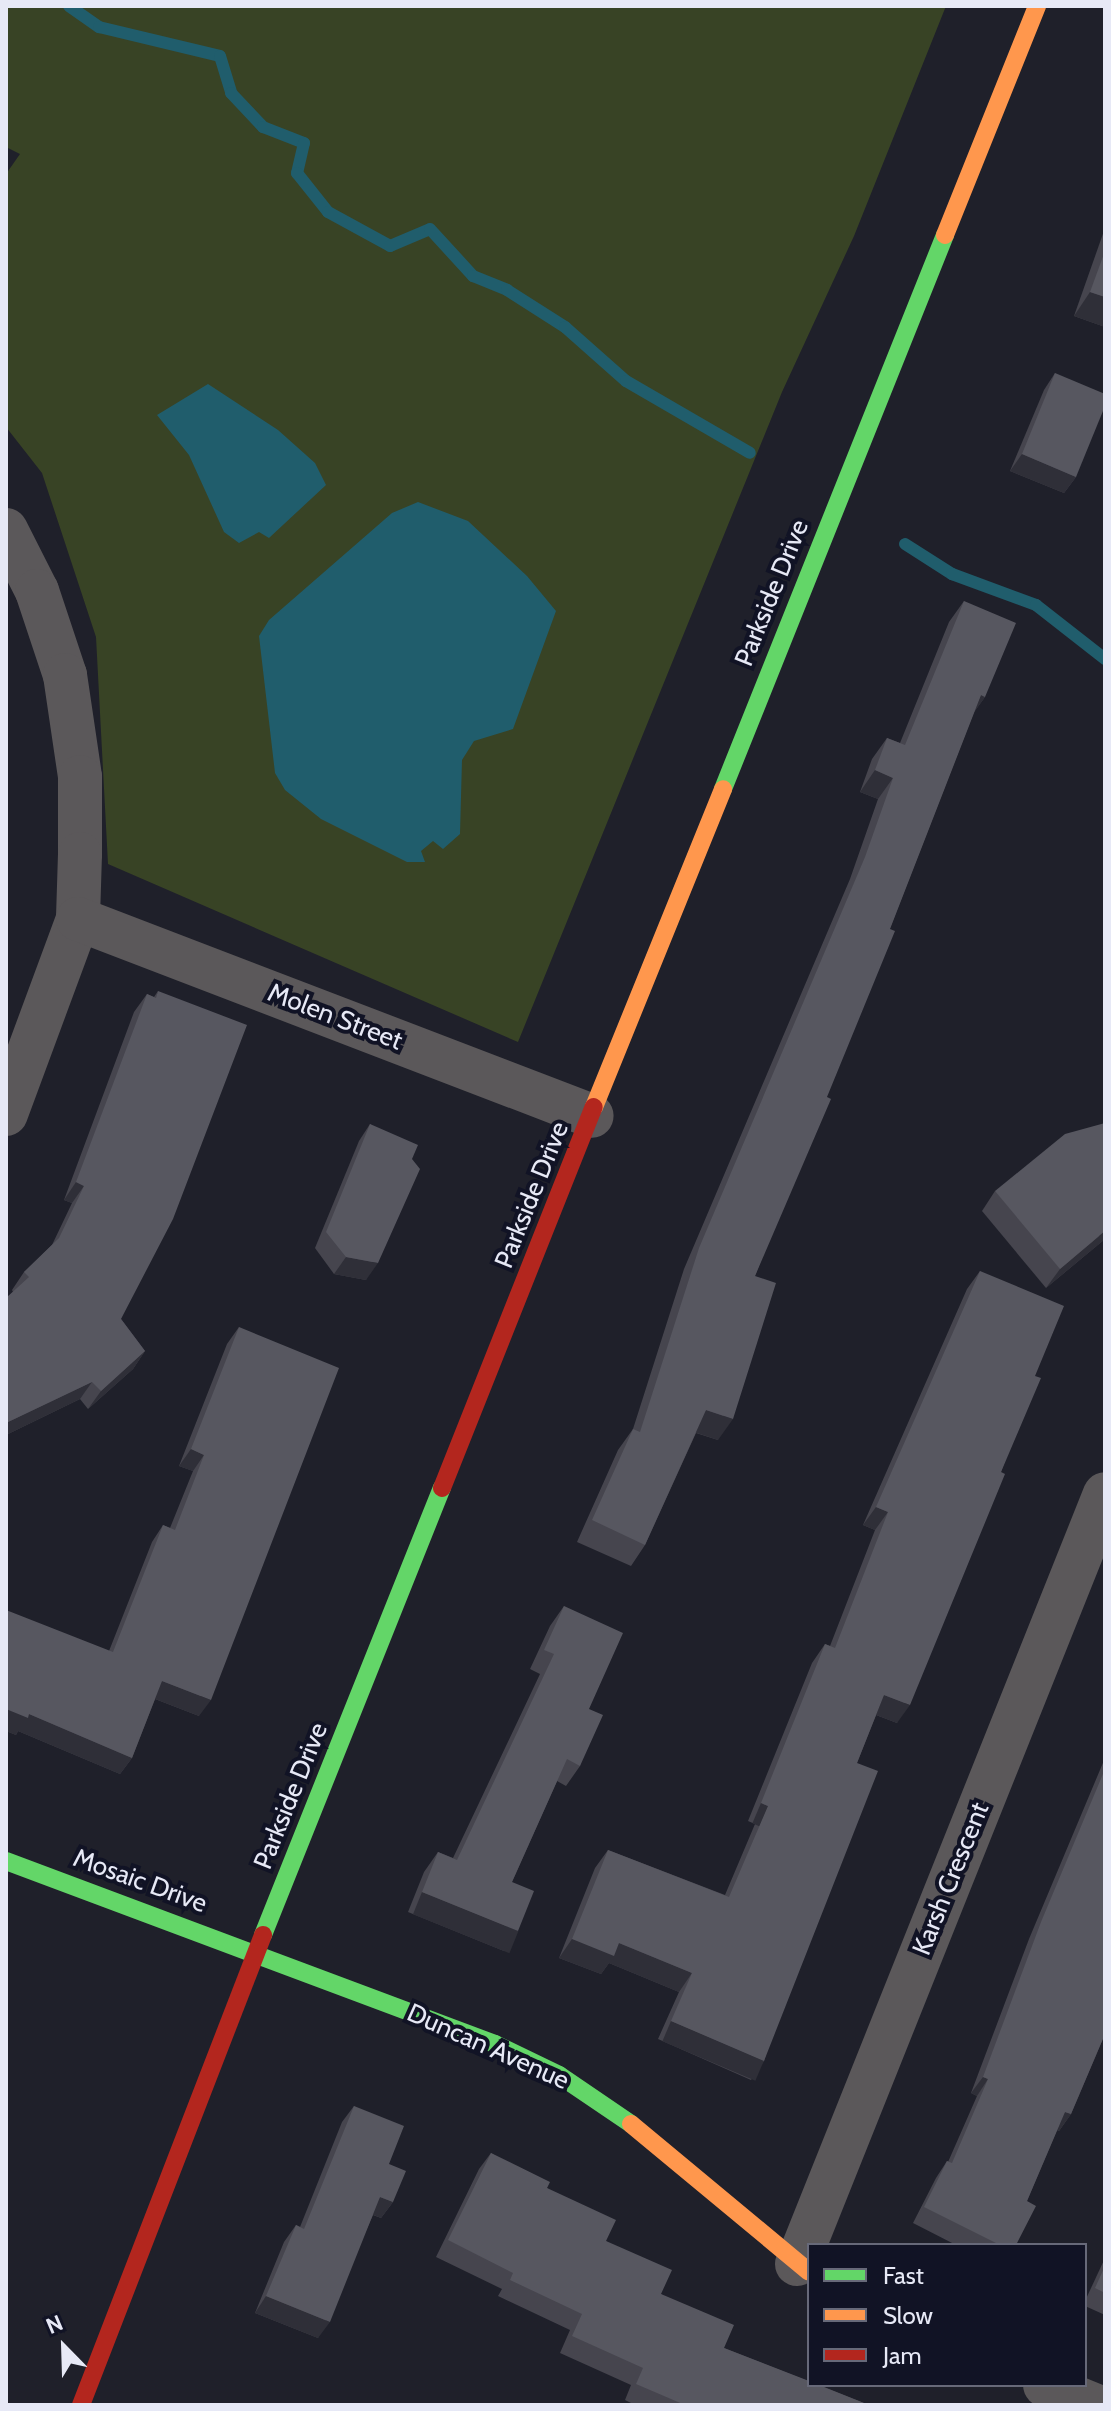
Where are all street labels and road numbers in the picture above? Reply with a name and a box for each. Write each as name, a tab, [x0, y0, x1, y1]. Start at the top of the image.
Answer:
street label: Parkside Drive	[728, 515, 816, 671]
street label: Molen Street	[263, 977, 407, 1057]
street label: Parkside Drive	[488, 1117, 576, 1273]
street label: Parkside Drive	[247, 1718, 335, 1874]
street label: Karsh Crescent	[906, 1798, 996, 1960]
street label: Mosaic Drive	[69, 1842, 211, 1920]
street label: Duncan Avenue	[402, 1997, 574, 2097]

